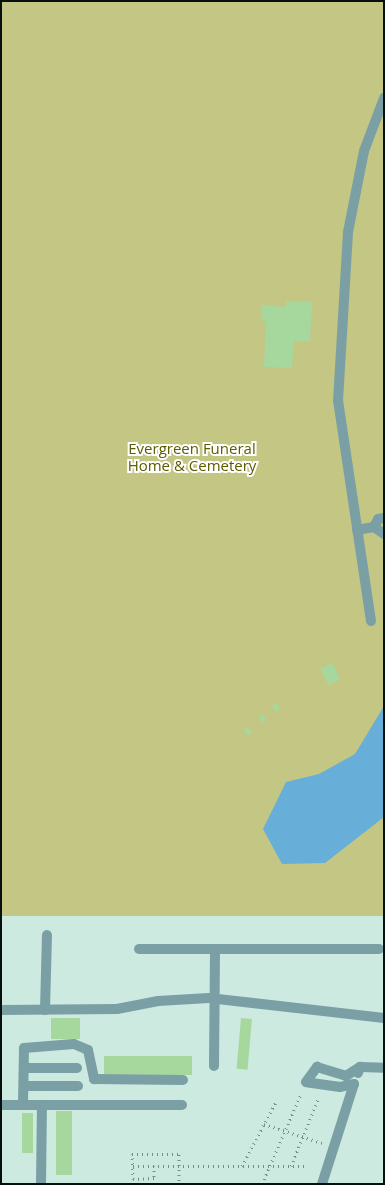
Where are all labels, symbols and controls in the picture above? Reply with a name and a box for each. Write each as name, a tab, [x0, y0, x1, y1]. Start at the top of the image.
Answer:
park label: Evergreen Funeral Home & Cemetery	[128, 439, 256, 474]

